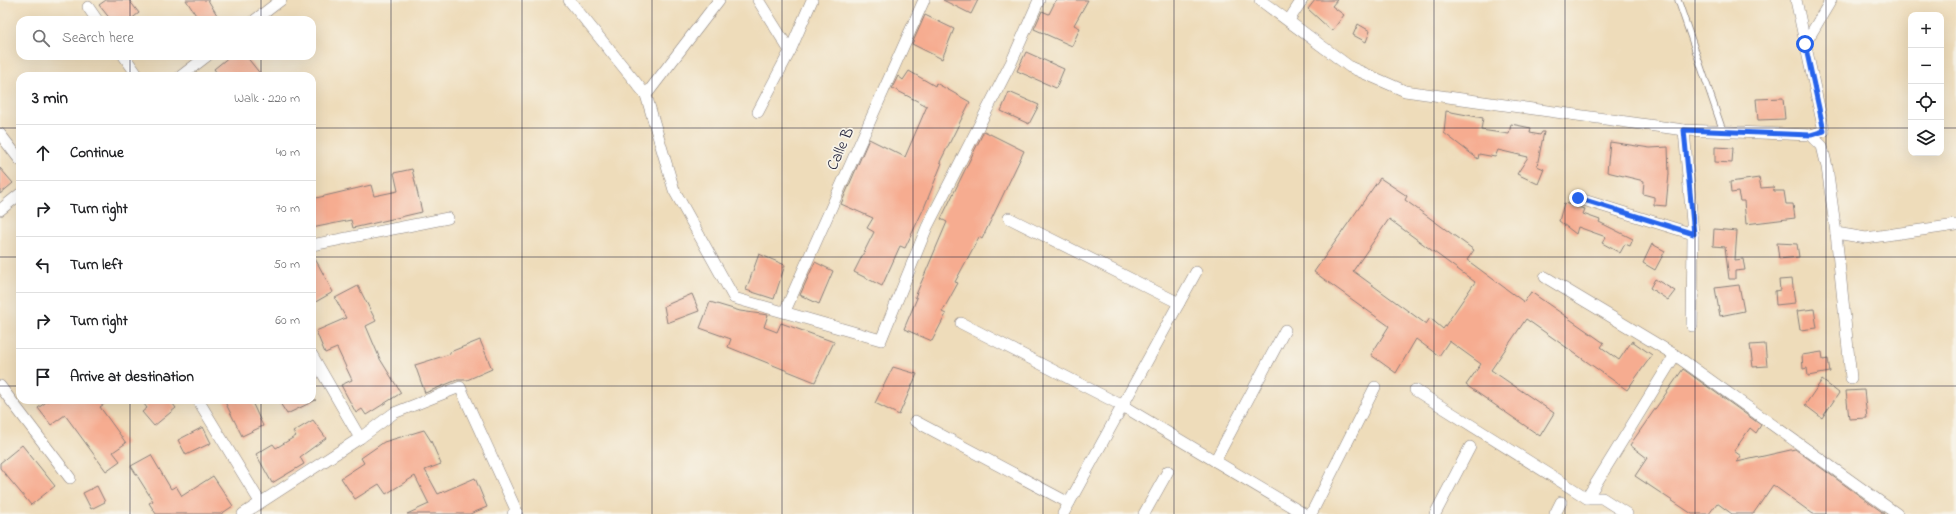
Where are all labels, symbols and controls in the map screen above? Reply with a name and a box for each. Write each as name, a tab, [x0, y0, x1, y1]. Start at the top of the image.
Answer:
map controls	[1908, 12, 1944, 156]
button: +	[1908, 12, 1944, 48]
search box	[16, 16, 316, 60]
icon: search	[30, 27, 52, 49]
text: Search here	[62, 27, 134, 49]
route start	[1796, 35, 1814, 53]
button: −	[1908, 48, 1944, 84]
button: locate	[1908, 84, 1944, 120]
text: 3 min	[32, 86, 68, 111]
text: Walk · 220 m	[234, 89, 300, 108]
button: layers	[1908, 120, 1944, 156]
street label: Calle B	[821, 123, 861, 174]
icon: ahead	[32, 142, 54, 164]
text: Continue	[70, 142, 124, 164]
text: 40 m	[276, 143, 300, 162]
route end	[1569, 189, 1587, 207]
icon: right	[32, 198, 54, 220]
text: Turn right	[70, 198, 128, 220]
text: 70 m	[276, 199, 300, 218]
icon: left	[32, 254, 54, 276]
text: Turn left	[70, 254, 123, 276]
text: 50 m	[274, 255, 300, 274]
icon: right	[32, 310, 54, 332]
text: Turn right	[70, 310, 128, 332]
text: 60 m	[275, 311, 300, 330]
icon: arrive	[32, 366, 54, 388]
text: Arrive at destination	[70, 366, 194, 388]

